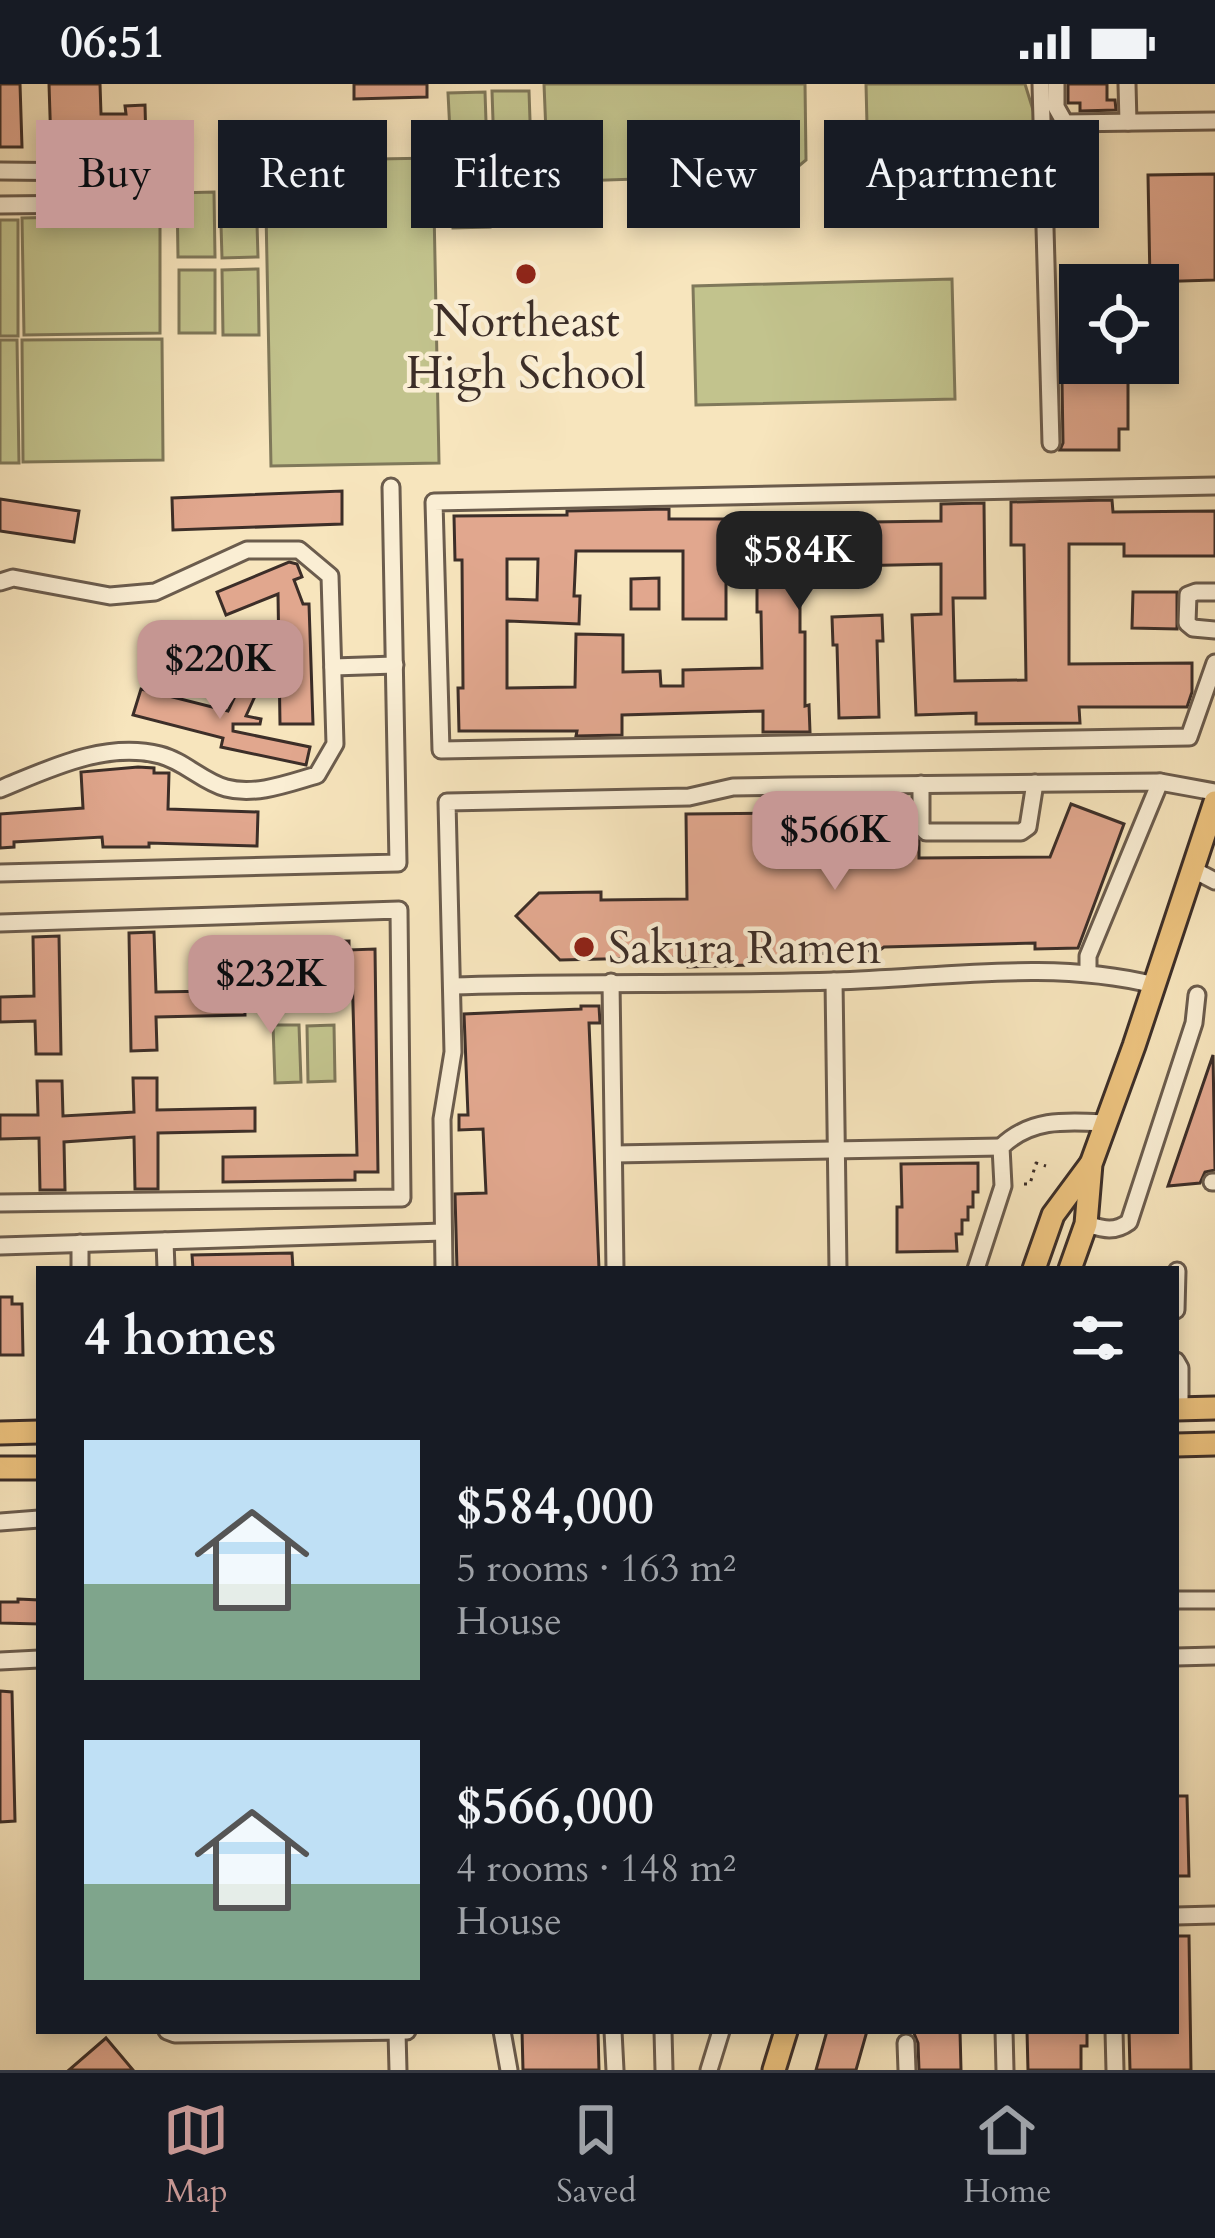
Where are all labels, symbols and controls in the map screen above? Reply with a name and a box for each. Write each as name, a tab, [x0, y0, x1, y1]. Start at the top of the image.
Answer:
text: 06:51	[60, 12, 165, 73]
chip: Buy	[36, 120, 194, 228]
chip: Rent	[218, 120, 387, 228]
chip: Filters	[411, 120, 603, 228]
chip: New	[627, 120, 800, 228]
chip: Apartment	[824, 120, 1099, 228]
marker: Northeast High School	[513, 261, 539, 287]
map controls	[1059, 264, 1179, 384]
button: locate	[1059, 264, 1179, 384]
place label: Northeast High School	[406, 291, 646, 404]
pin: $584K	[715, 511, 883, 613]
text: $584K	[743, 523, 855, 576]
pin: $220K	[136, 620, 304, 722]
text: $220K	[164, 632, 276, 685]
pin: $566K	[751, 791, 919, 893]
text: $566K	[779, 803, 891, 856]
place label: Sakura Ramen	[608, 918, 882, 979]
marker: Sakura Ramen	[571, 934, 597, 960]
pin: $232K	[187, 935, 355, 1037]
text: $232K	[215, 947, 327, 1000]
text: 4 homes	[84, 1303, 276, 1373]
icon: filters	[1065, 1305, 1131, 1371]
text: $584,000	[456, 1472, 654, 1542]
icon: home	[180, 1488, 324, 1632]
text: 5 rooms · 163 m²	[456, 1542, 736, 1595]
text: House	[456, 1595, 562, 1648]
text: $566,000	[456, 1772, 654, 1842]
icon: home	[180, 1788, 324, 1932]
text: 4 rooms · 148 m²	[456, 1842, 736, 1895]
text: House	[456, 1895, 562, 1948]
tab: Map	[163, 2097, 229, 2214]
tab: Saved	[556, 2097, 636, 2214]
tab: Home	[963, 2097, 1052, 2214]

